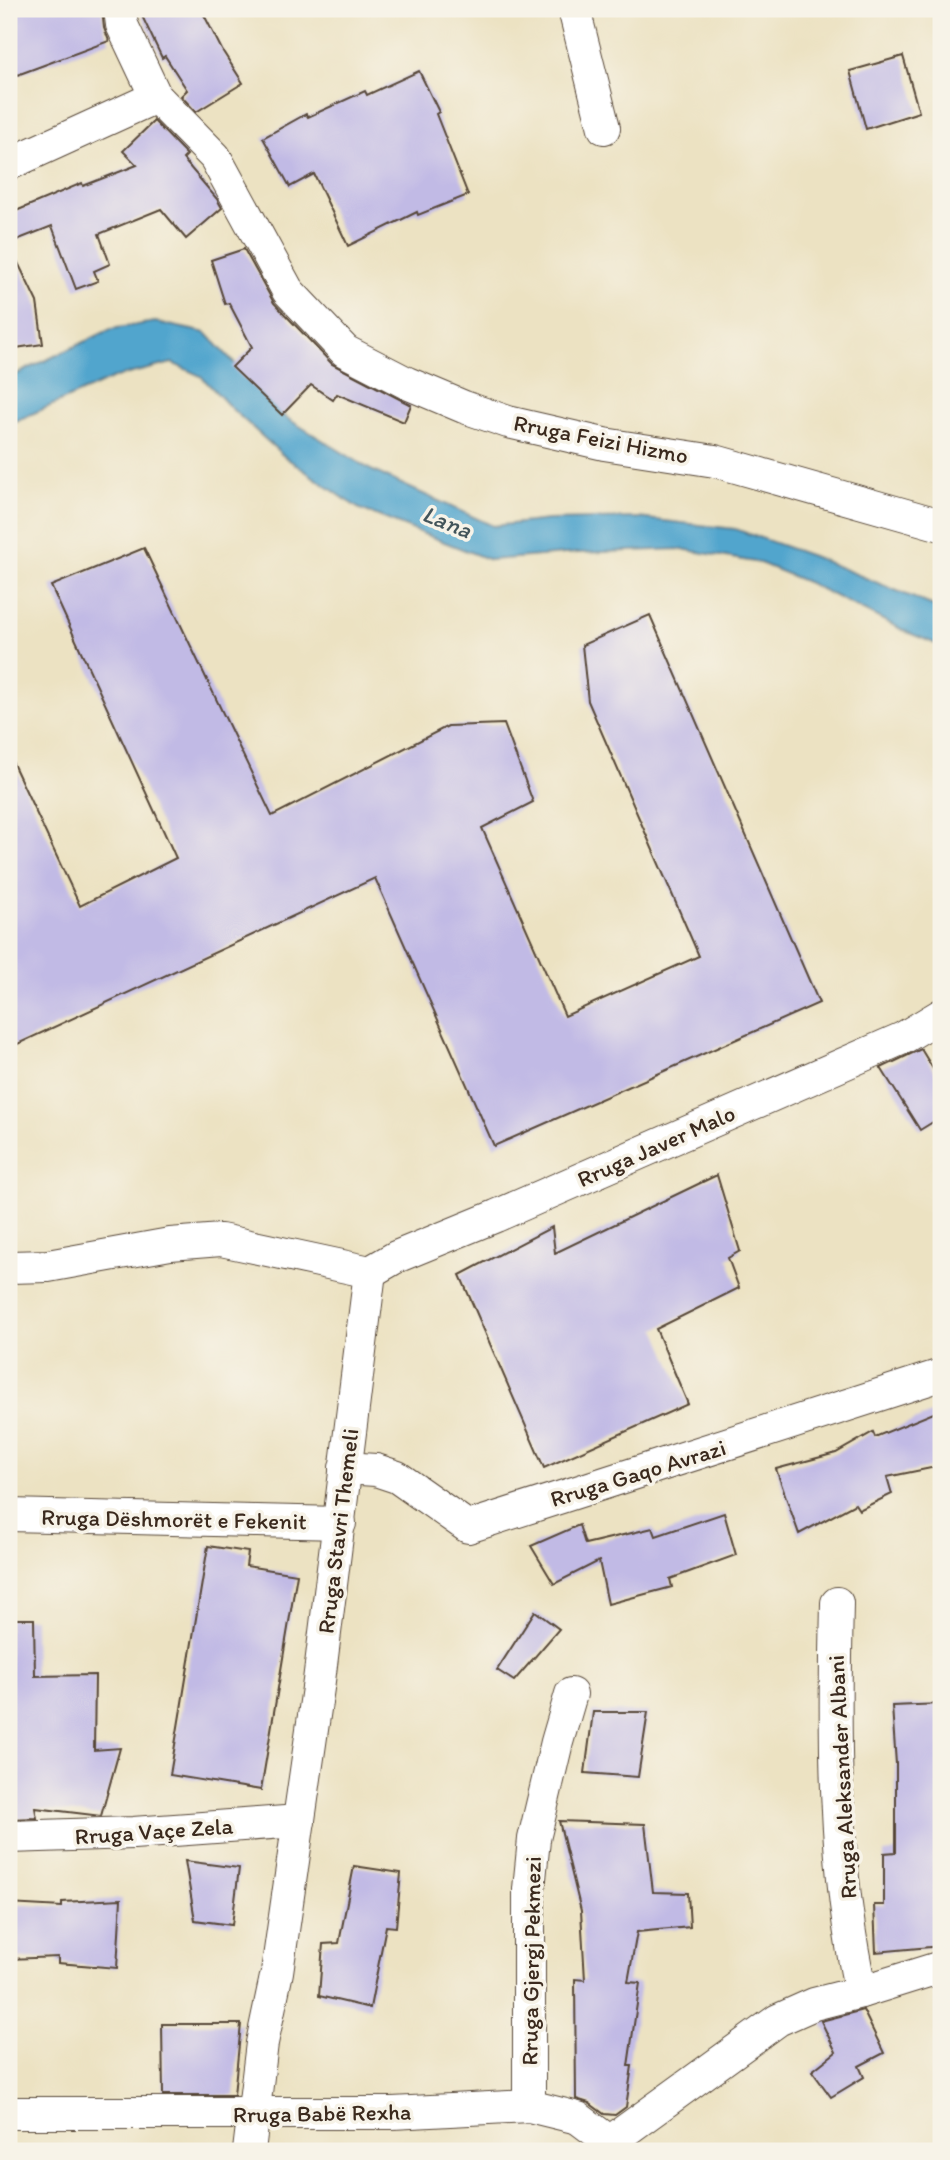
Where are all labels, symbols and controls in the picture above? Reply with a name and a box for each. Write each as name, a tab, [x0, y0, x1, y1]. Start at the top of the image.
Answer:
street label: Rruga Feizi Hizmo	[511, 408, 691, 470]
water label: Lana	[419, 499, 477, 545]
street label: Rruga Javer Malo	[573, 1099, 739, 1193]
street label: Rruga Stavri Themeli	[312, 1427, 364, 1635]
street label: Rruga Gaqo Avrazi	[547, 1433, 729, 1513]
street label: Rruga Dëshmorët e Fekenit	[41, 1503, 307, 1535]
street label: Rruga Aleksander Albani	[822, 1654, 862, 1900]
street label: Rruga Vaçe Zela	[74, 1811, 234, 1851]
street label: Rruga Gjergj Pekmezi	[515, 1856, 547, 2066]
street label: Rruga Babë Rexha	[233, 2097, 411, 2129]

